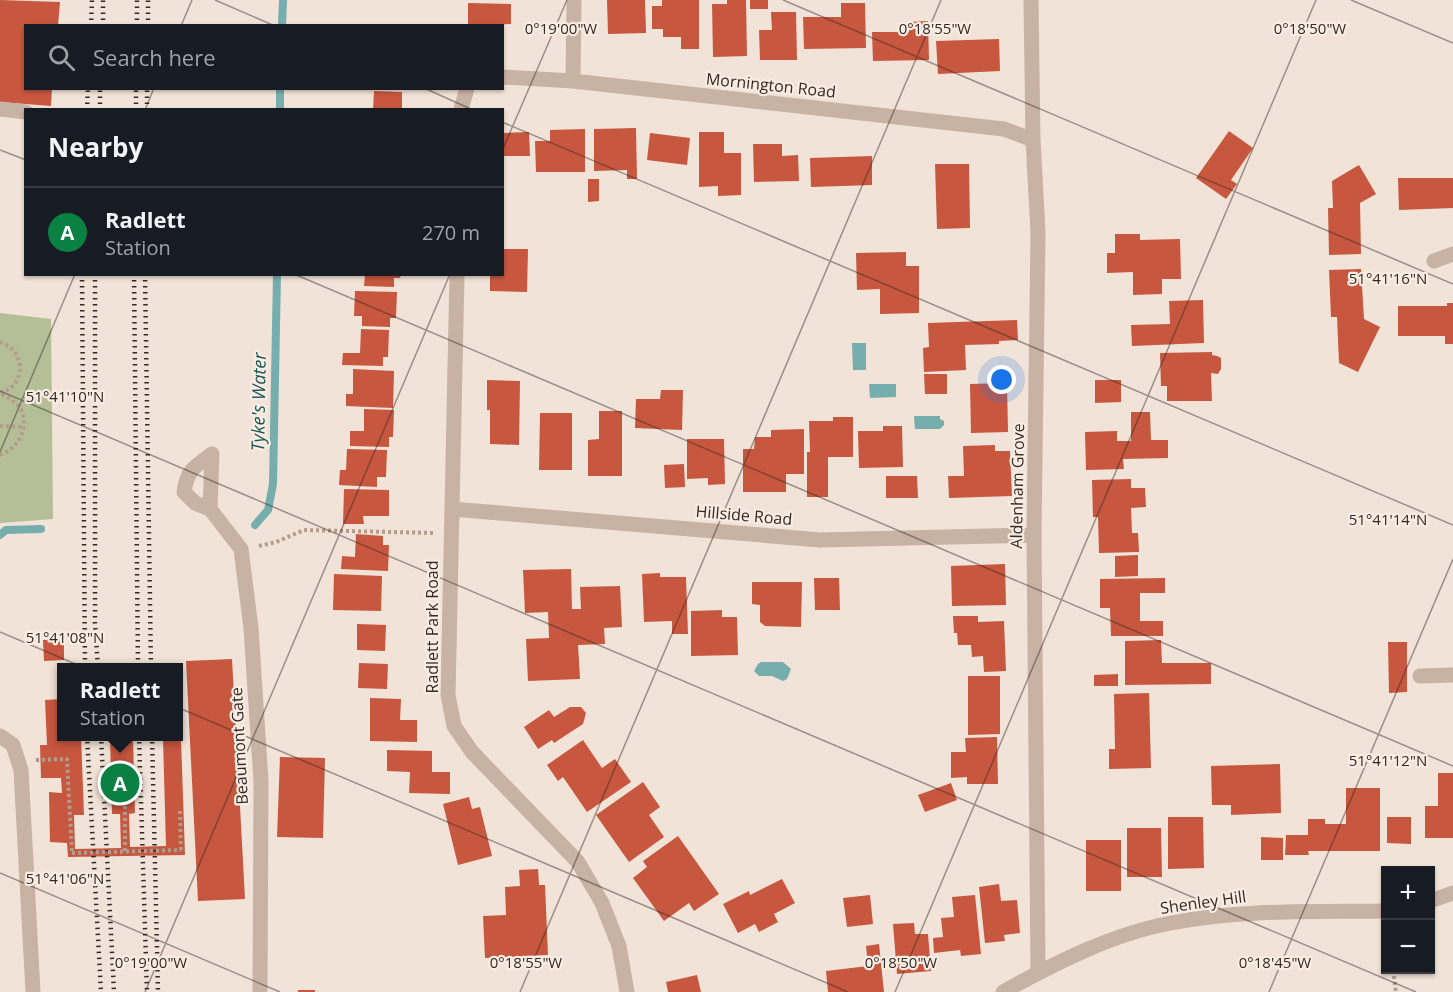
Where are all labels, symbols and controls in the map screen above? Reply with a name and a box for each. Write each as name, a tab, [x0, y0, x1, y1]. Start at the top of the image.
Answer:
text: 0°19'00"W	[525, 18, 597, 38]
text: 0°18'55"W	[899, 18, 971, 38]
text: 0°18'50"W	[1274, 18, 1346, 38]
search box	[24, 24, 504, 90]
icon: search	[45, 41, 78, 74]
text: Search here	[93, 42, 216, 72]
street label: Mornington Road	[705, 67, 837, 103]
text: Nearby	[48, 129, 143, 165]
text: Radlett	[105, 204, 186, 234]
text: A	[61, 219, 74, 246]
text: 270 m	[422, 219, 480, 246]
text: Station	[105, 234, 171, 261]
text: 51°41'16"N	[1349, 268, 1427, 288]
water label: Tyke's Water	[245, 351, 271, 452]
your location	[987, 365, 1016, 394]
text: 51°41'10"N	[26, 386, 104, 406]
street label: Aldenham Grove	[1005, 423, 1029, 549]
street label: Hillside Road	[695, 500, 793, 530]
text: 51°41'14"N	[1349, 509, 1427, 529]
street label: Radlett Park Road	[421, 561, 443, 693]
text: 51°41'08"N	[26, 627, 104, 647]
popup	[57, 663, 183, 741]
text: Radlett	[80, 674, 160, 704]
street label: Beaumont Gate	[225, 687, 253, 805]
text: Station	[80, 704, 145, 731]
text: 51°41'12"N	[1349, 750, 1427, 770]
pin: A	[100, 760, 140, 806]
map controls	[1381, 866, 1435, 974]
button: +	[1381, 866, 1435, 920]
text: 51°41'06"N	[26, 868, 104, 888]
street label: Shenley Hill	[1159, 885, 1247, 919]
button: −	[1381, 920, 1435, 974]
text: 0°19'00"W	[115, 952, 187, 972]
text: 0°18'55"W	[490, 952, 562, 972]
text: 0°18'50"W	[865, 952, 937, 972]
text: 0°18'45"W	[1239, 952, 1311, 972]

